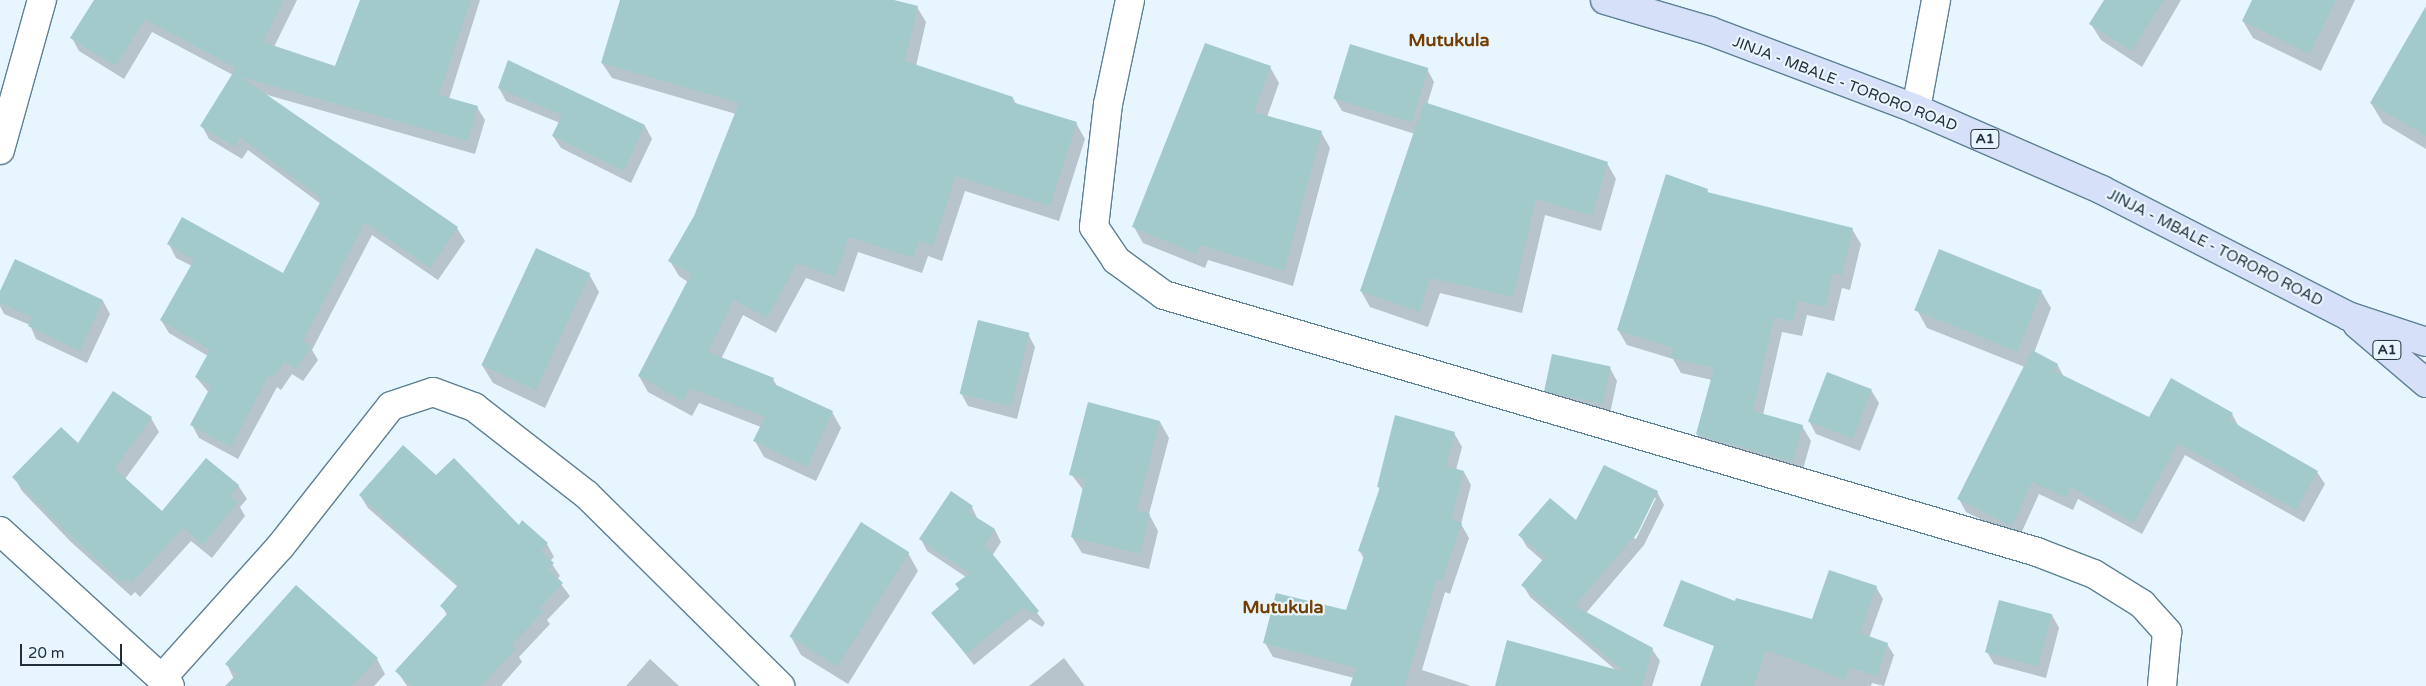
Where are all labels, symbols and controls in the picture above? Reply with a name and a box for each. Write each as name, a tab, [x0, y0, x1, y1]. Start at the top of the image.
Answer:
district label: Mutukula	[1408, 29, 1490, 51]
street label: JINJA - MBALE - TORORO ROAD	[1730, 33, 1960, 135]
road number: A1	[1970, 128, 2000, 150]
street label: JINJA - MBALE - TORORO ROAD	[2104, 186, 2326, 310]
road number: A1	[2372, 338, 2402, 362]
district label: Mutukula	[1242, 596, 1324, 618]
scale bar	[22, 634, 125, 666]
text: 20 m	[28, 644, 65, 662]

